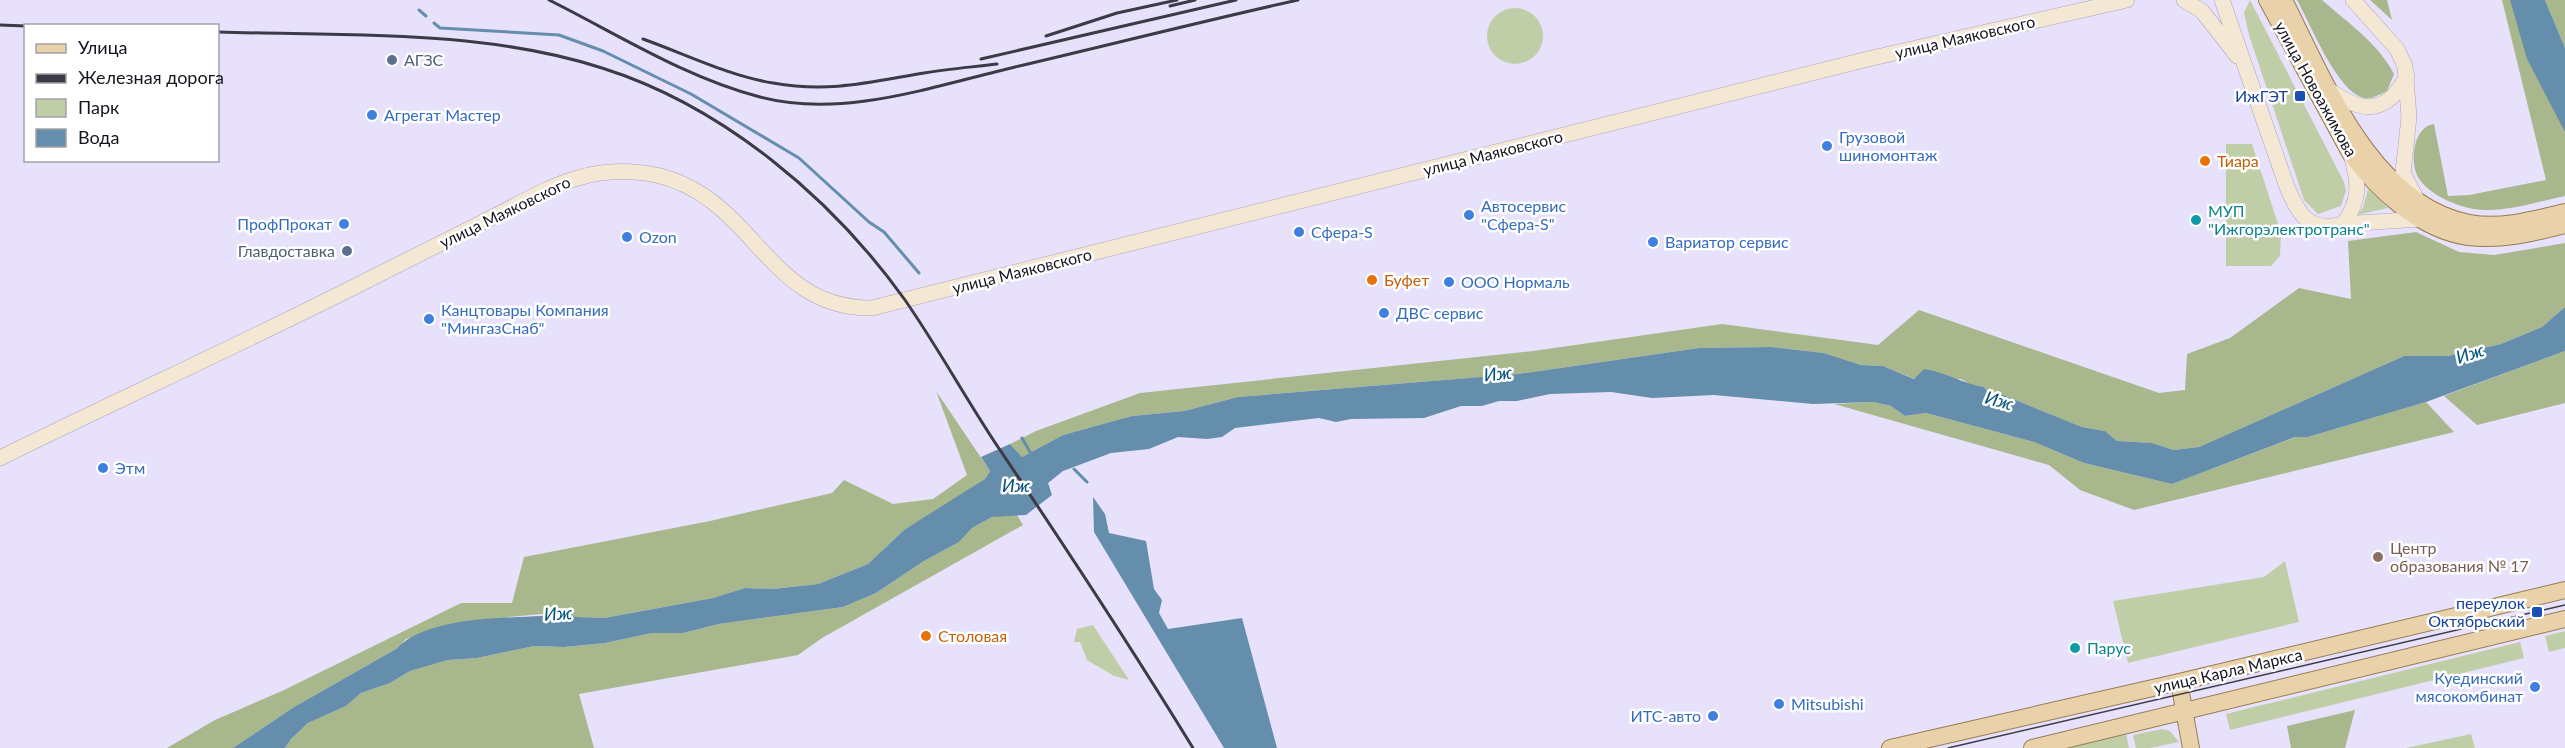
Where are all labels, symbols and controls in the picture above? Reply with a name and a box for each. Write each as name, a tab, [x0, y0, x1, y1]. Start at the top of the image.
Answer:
street label: улица Маяковского	[1893, 11, 2037, 62]
street label: улица Новоажимова	[2271, 18, 2362, 160]
legend	[24, 24, 219, 162]
text: Улица	[78, 36, 128, 58]
place label: АГЗС	[404, 50, 444, 69]
marker: АГЗС	[385, 53, 399, 67]
text: Железная дорога	[78, 66, 224, 88]
place label: ИжГЭТ	[2235, 86, 2289, 105]
marker: ИжГЭТ	[2293, 89, 2307, 103]
text: Парк	[78, 96, 120, 118]
place label: Агрегат Мастер	[384, 105, 501, 124]
marker: Агрегат Мастер	[365, 108, 379, 122]
text: Вода	[78, 126, 119, 148]
street label: улица Маяковского	[1421, 126, 1565, 179]
place label: Грузовой шиномонтаж	[1839, 127, 1938, 164]
marker: Грузовой шиномонтаж	[1820, 139, 1834, 153]
place label: Тиара	[2217, 151, 2259, 170]
marker: Тиара	[2198, 154, 2212, 168]
street label: улица Маяковского	[436, 172, 573, 251]
place label: Автосервис "Сфера-S"	[1481, 196, 1566, 233]
place label: МУП "Ижгорэлектротранс"	[2208, 201, 2370, 238]
marker: Автосервис "Сфера-S"	[1462, 208, 1476, 222]
marker: МУП "Ижгорэлектротранс"	[2189, 213, 2203, 227]
place label: ПрофПрокат	[237, 214, 332, 233]
marker: ПрофПрокат	[337, 217, 351, 231]
place label: Сфера-S	[1311, 222, 1373, 241]
marker: Сфера-S	[1292, 225, 1306, 239]
place label: Ozon	[639, 227, 677, 246]
marker: Ozon	[620, 230, 634, 244]
place label: Вариатор сервис	[1665, 232, 1789, 251]
marker: Вариатор сервис	[1646, 235, 1660, 249]
place label: Главдоставка	[238, 241, 335, 260]
marker: Главдоставка	[340, 244, 354, 258]
street label: улица Маяковского	[950, 244, 1094, 297]
place label: Буфет	[1384, 270, 1429, 289]
place label: ООО Нормаль	[1461, 272, 1570, 291]
marker: Буфет	[1365, 273, 1379, 287]
marker: ООО Нормаль	[1442, 275, 1456, 289]
place label: Канцтовары Компания "МингазСнаб"	[441, 300, 609, 337]
place label: ДВС сервис	[1396, 303, 1484, 322]
marker: ДВС сервис	[1377, 306, 1391, 320]
marker: Канцтовары Компания "МингазСнаб"	[422, 312, 436, 326]
water label: Иж	[2453, 338, 2487, 368]
water label: Иж	[1483, 361, 1513, 385]
water label: Иж	[1983, 386, 2016, 415]
place label: Этм	[115, 458, 145, 477]
marker: Этм	[96, 461, 110, 475]
water label: Иж	[1002, 474, 1030, 496]
place label: Центр образования № 17	[2390, 538, 2529, 575]
marker: Центр образования № 17	[2371, 550, 2385, 564]
place label: переулок Октябрьский	[2428, 593, 2526, 630]
water label: Иж	[543, 601, 573, 625]
marker: переулок Октябрьский	[2530, 605, 2544, 619]
place label: Столовая	[938, 626, 1007, 645]
marker: Столовая	[919, 629, 933, 643]
place label: Парус	[2087, 638, 2131, 657]
marker: Парус	[2068, 641, 2082, 655]
street label: улица Карла Маркса	[2152, 644, 2304, 697]
place label: Куединский мясокомбинат	[2416, 668, 2523, 705]
marker: Куединский мясокомбинат	[2528, 680, 2542, 694]
place label: Mitsubishi	[1791, 694, 1864, 713]
marker: Mitsubishi	[1772, 697, 1786, 711]
place label: ИТС-авто	[1631, 706, 1701, 725]
marker: ИТС-авто	[1706, 709, 1720, 723]

